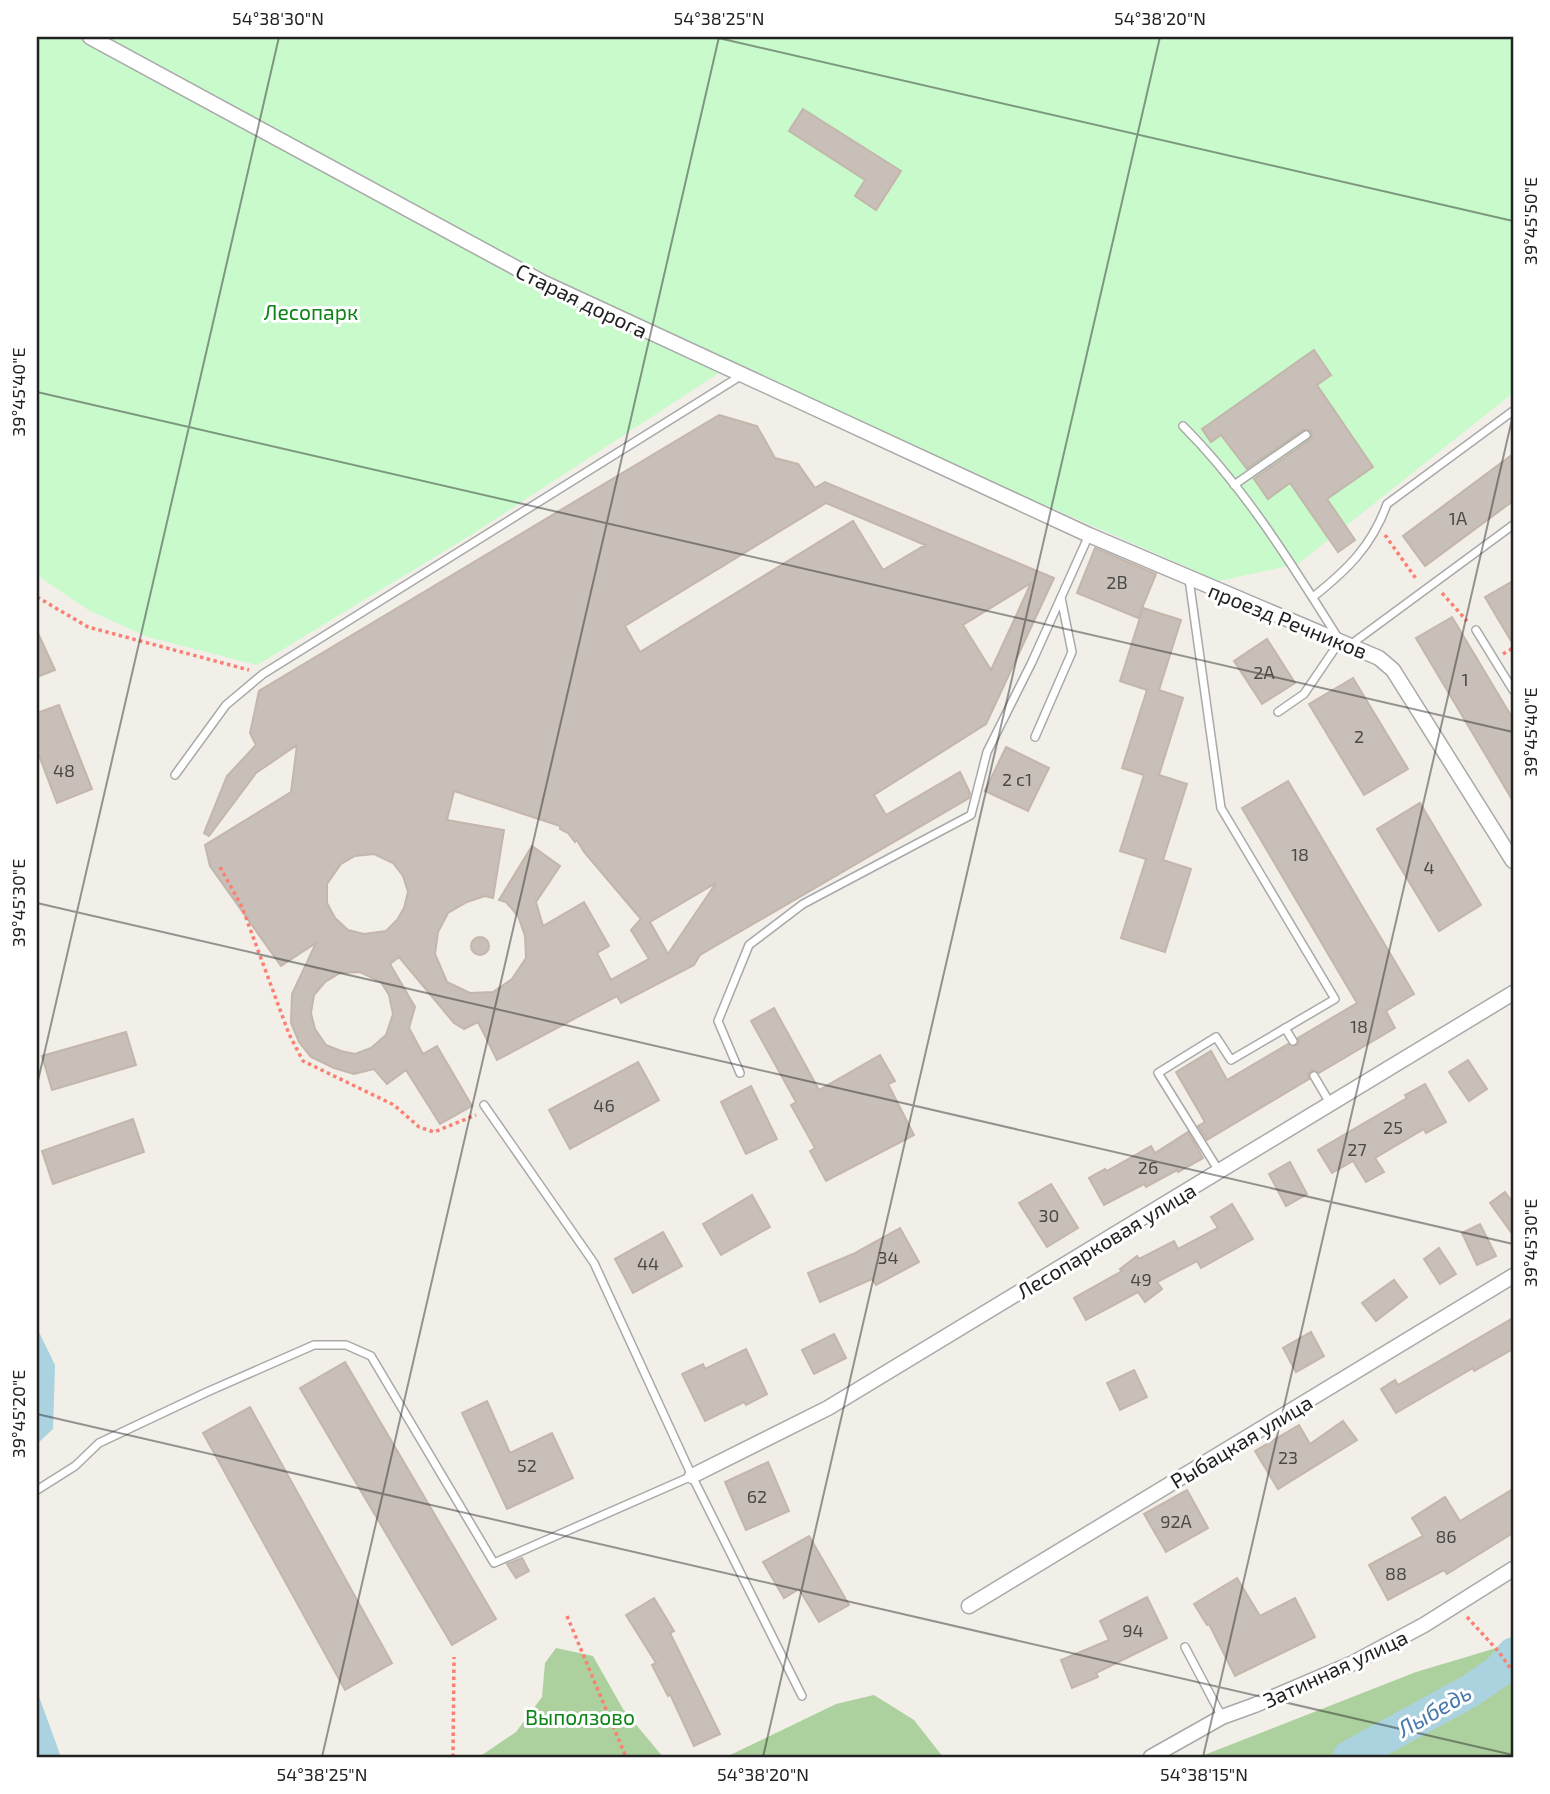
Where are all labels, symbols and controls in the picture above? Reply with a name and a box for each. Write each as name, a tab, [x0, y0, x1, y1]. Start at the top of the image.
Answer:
text: 54°38'30"N	[232, 7, 324, 29]
text: 54°38'25"N	[674, 7, 764, 29]
text: 54°38'20"N	[1114, 7, 1206, 29]
text: 39°45'50"E	[1519, 177, 1541, 265]
street label: Старая дорога	[512, 257, 652, 343]
park label: Лесопарк	[264, 299, 358, 324]
text: 39°45'40"E	[7, 347, 29, 437]
house number: 1А	[1449, 507, 1468, 529]
house number: 2В	[1106, 571, 1128, 593]
street label: проезд Речников	[1205, 577, 1371, 663]
house number: 2А	[1253, 661, 1275, 683]
house number: 1	[1461, 668, 1469, 690]
text: 39°45'40"E	[1519, 687, 1541, 777]
house number: 2	[1354, 725, 1364, 747]
house number: 48	[53, 759, 75, 781]
house number: 2 с1	[1002, 768, 1032, 790]
house number: 18	[1291, 843, 1309, 865]
house number: 4	[1423, 856, 1435, 878]
text: 39°45'30"E	[7, 859, 29, 947]
house number: 18	[1350, 1015, 1368, 1037]
house number: 46	[593, 1094, 615, 1116]
house number: 25	[1383, 1116, 1403, 1138]
house number: 27	[1347, 1138, 1367, 1160]
house number: 26	[1138, 1156, 1158, 1178]
street label: Лесопарковая улица	[1012, 1177, 1200, 1304]
text: 39°45'30"E	[1519, 1199, 1541, 1287]
house number: 30	[1039, 1204, 1059, 1226]
house number: 34	[877, 1246, 899, 1268]
house number: 44	[637, 1252, 659, 1274]
house number: 49	[1130, 1268, 1152, 1290]
text: 39°45'20"E	[7, 1370, 29, 1458]
street label: Рыбацкая улица	[1165, 1389, 1317, 1494]
house number: 23	[1278, 1446, 1298, 1468]
house number: 52	[517, 1454, 537, 1476]
house number: 62	[747, 1485, 767, 1507]
house number: 92А	[1160, 1510, 1193, 1532]
house number: 86	[1435, 1525, 1457, 1547]
house number: 88	[1385, 1562, 1407, 1584]
house number: 94	[1122, 1619, 1144, 1641]
street label: Затинная улица	[1259, 1624, 1412, 1713]
water label: Лыбедь	[1391, 1678, 1476, 1743]
park label: Выползово	[525, 1704, 635, 1729]
text: 54°38'25"N	[277, 1763, 367, 1785]
text: 54°38'20"N	[717, 1763, 809, 1785]
text: 54°38'15"N	[1160, 1763, 1248, 1785]

